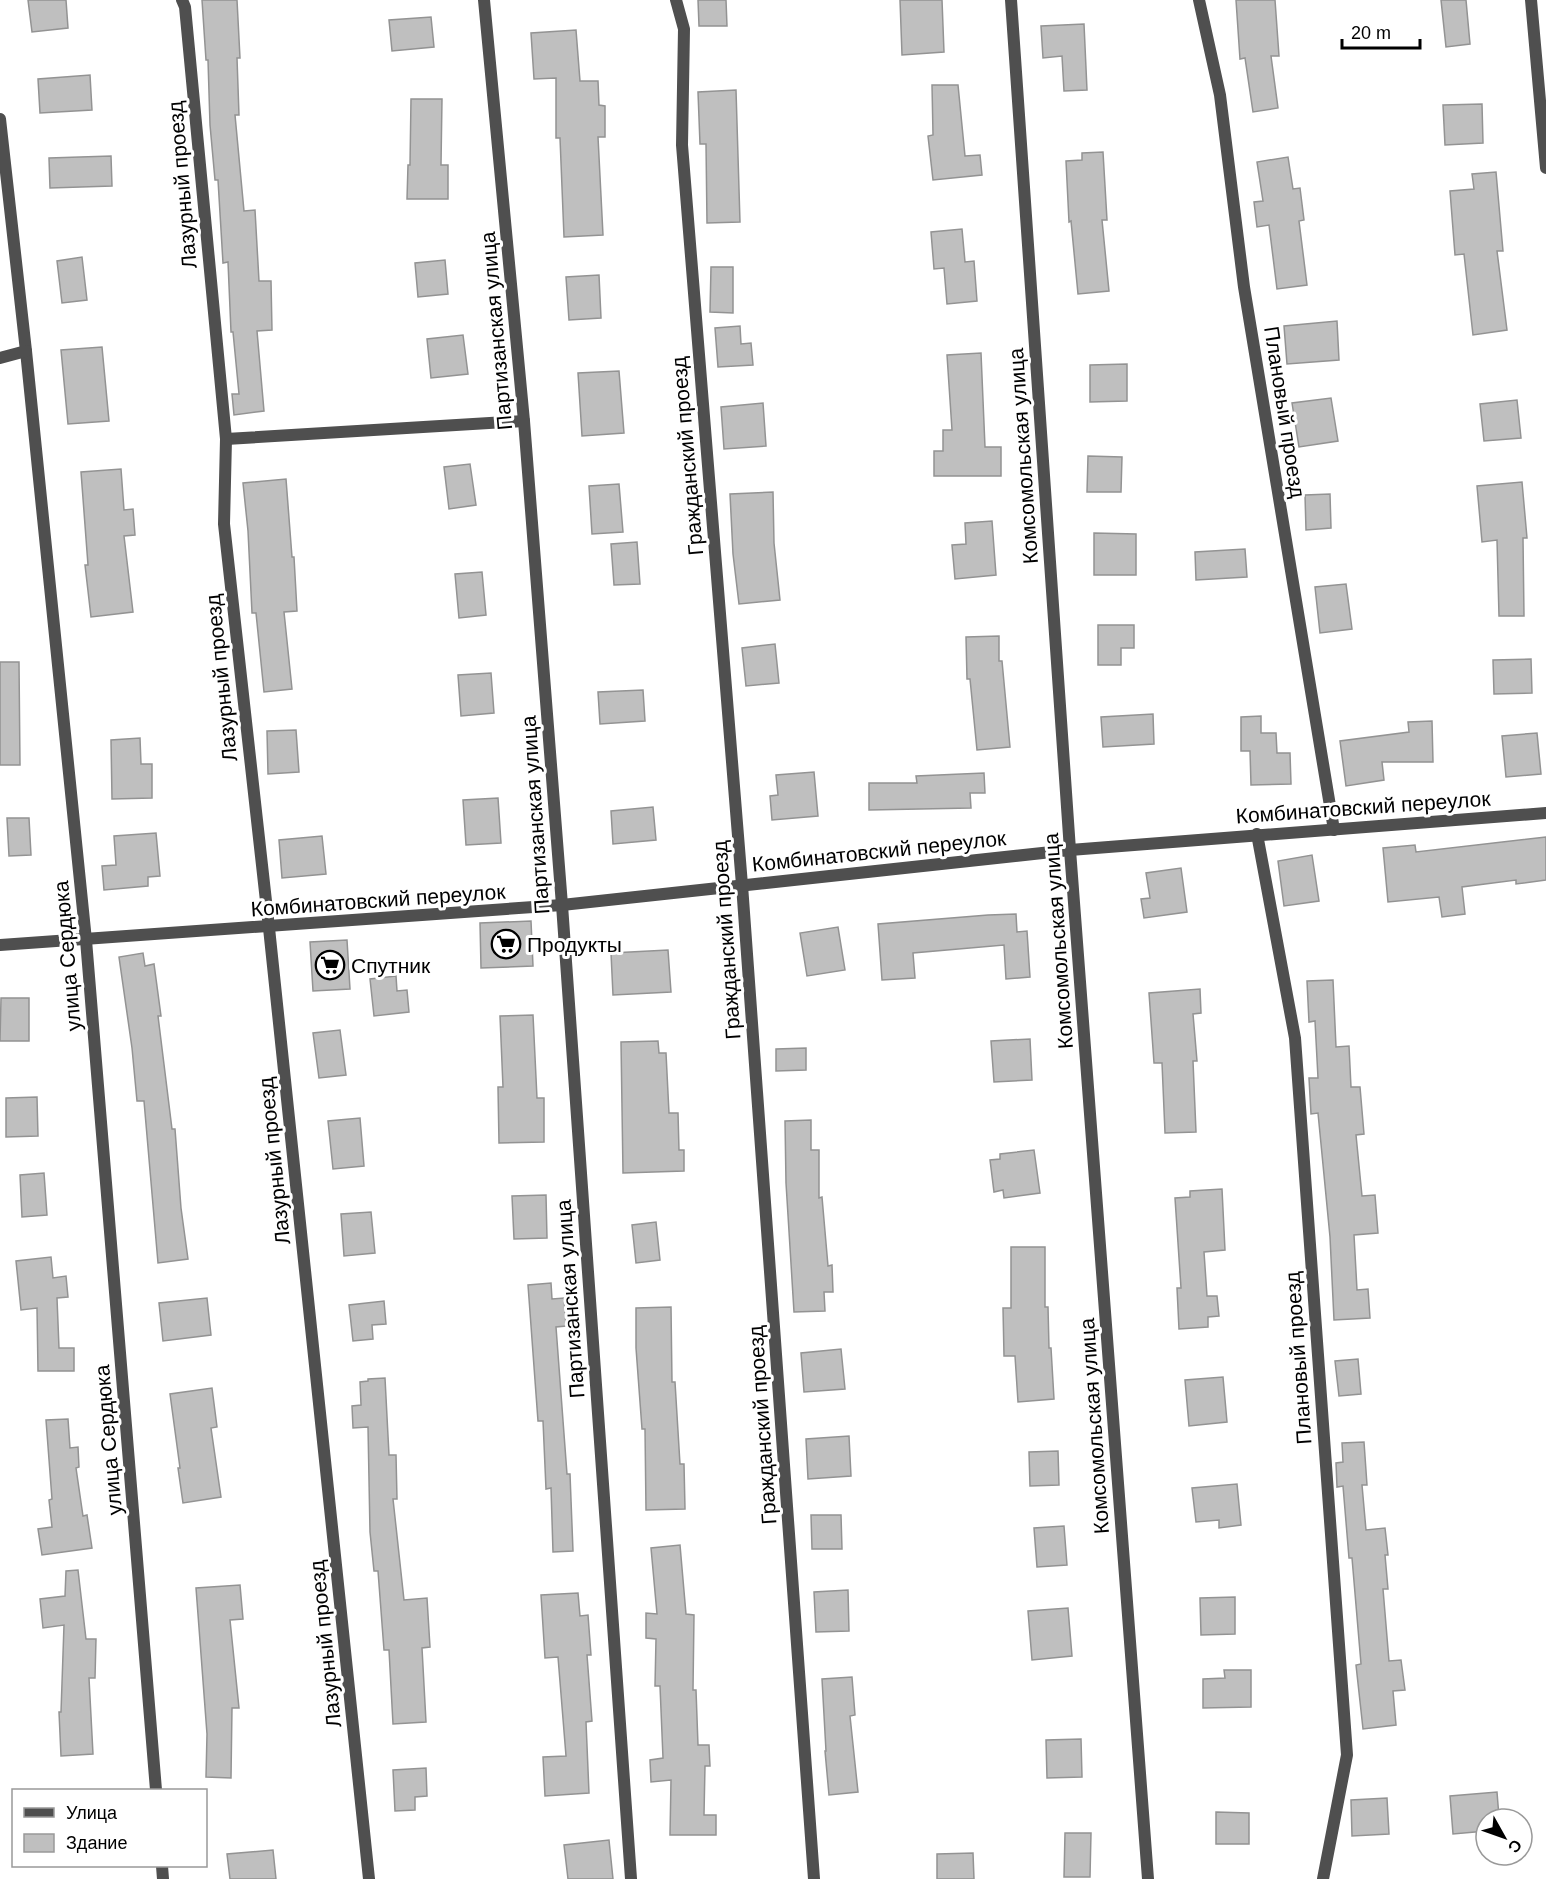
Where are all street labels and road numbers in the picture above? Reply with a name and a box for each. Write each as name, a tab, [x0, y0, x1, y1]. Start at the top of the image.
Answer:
street label: Лазурный проезд	[163, 100, 201, 270]
street label: Партизанская улица	[476, 231, 516, 431]
street label: Плановый проезд	[1260, 325, 1310, 499]
street label: Комсомольская улица	[1004, 347, 1042, 565]
street label: Гражданский проезд	[667, 356, 707, 556]
street label: Лазурный проезд	[201, 593, 241, 763]
street label: Партизанская улица	[517, 715, 553, 915]
street label: Комбинатовский переулок	[1235, 787, 1492, 827]
street label: Комбинатовский переулок	[751, 826, 1008, 876]
street label: Комсомольская улица	[1039, 832, 1077, 1050]
street label: Гражданский проезд	[708, 840, 744, 1040]
street label: улица Сердюка	[49, 879, 85, 1032]
street label: Комбинатовский переулок	[250, 880, 507, 920]
street label: Лазурный проезд	[254, 1076, 294, 1246]
street label: Партизанская улица	[552, 1199, 588, 1399]
street label: Плановый проезд	[1280, 1271, 1316, 1445]
street label: Комсомольская улица	[1075, 1317, 1113, 1535]
street label: Гражданский проезд	[744, 1325, 780, 1525]
street label: улица Сердюка	[90, 1363, 126, 1516]
street label: Лазурный проезд	[305, 1559, 345, 1729]

